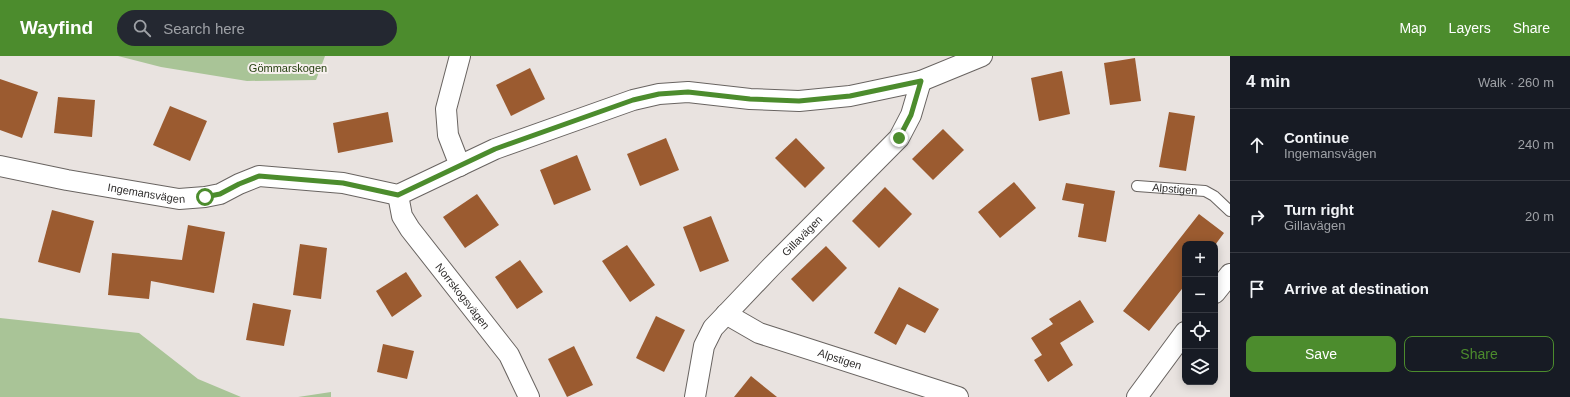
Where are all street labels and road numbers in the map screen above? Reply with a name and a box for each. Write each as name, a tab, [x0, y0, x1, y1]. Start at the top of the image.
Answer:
street label: Ingemansvägen	[107, 181, 186, 205]
street label: Alpstigen	[1152, 181, 1198, 196]
street label: Gillavägen	[779, 213, 825, 259]
street label: Norrskogsvägen	[433, 261, 492, 331]
street label: Alpstigen	[816, 346, 863, 372]

